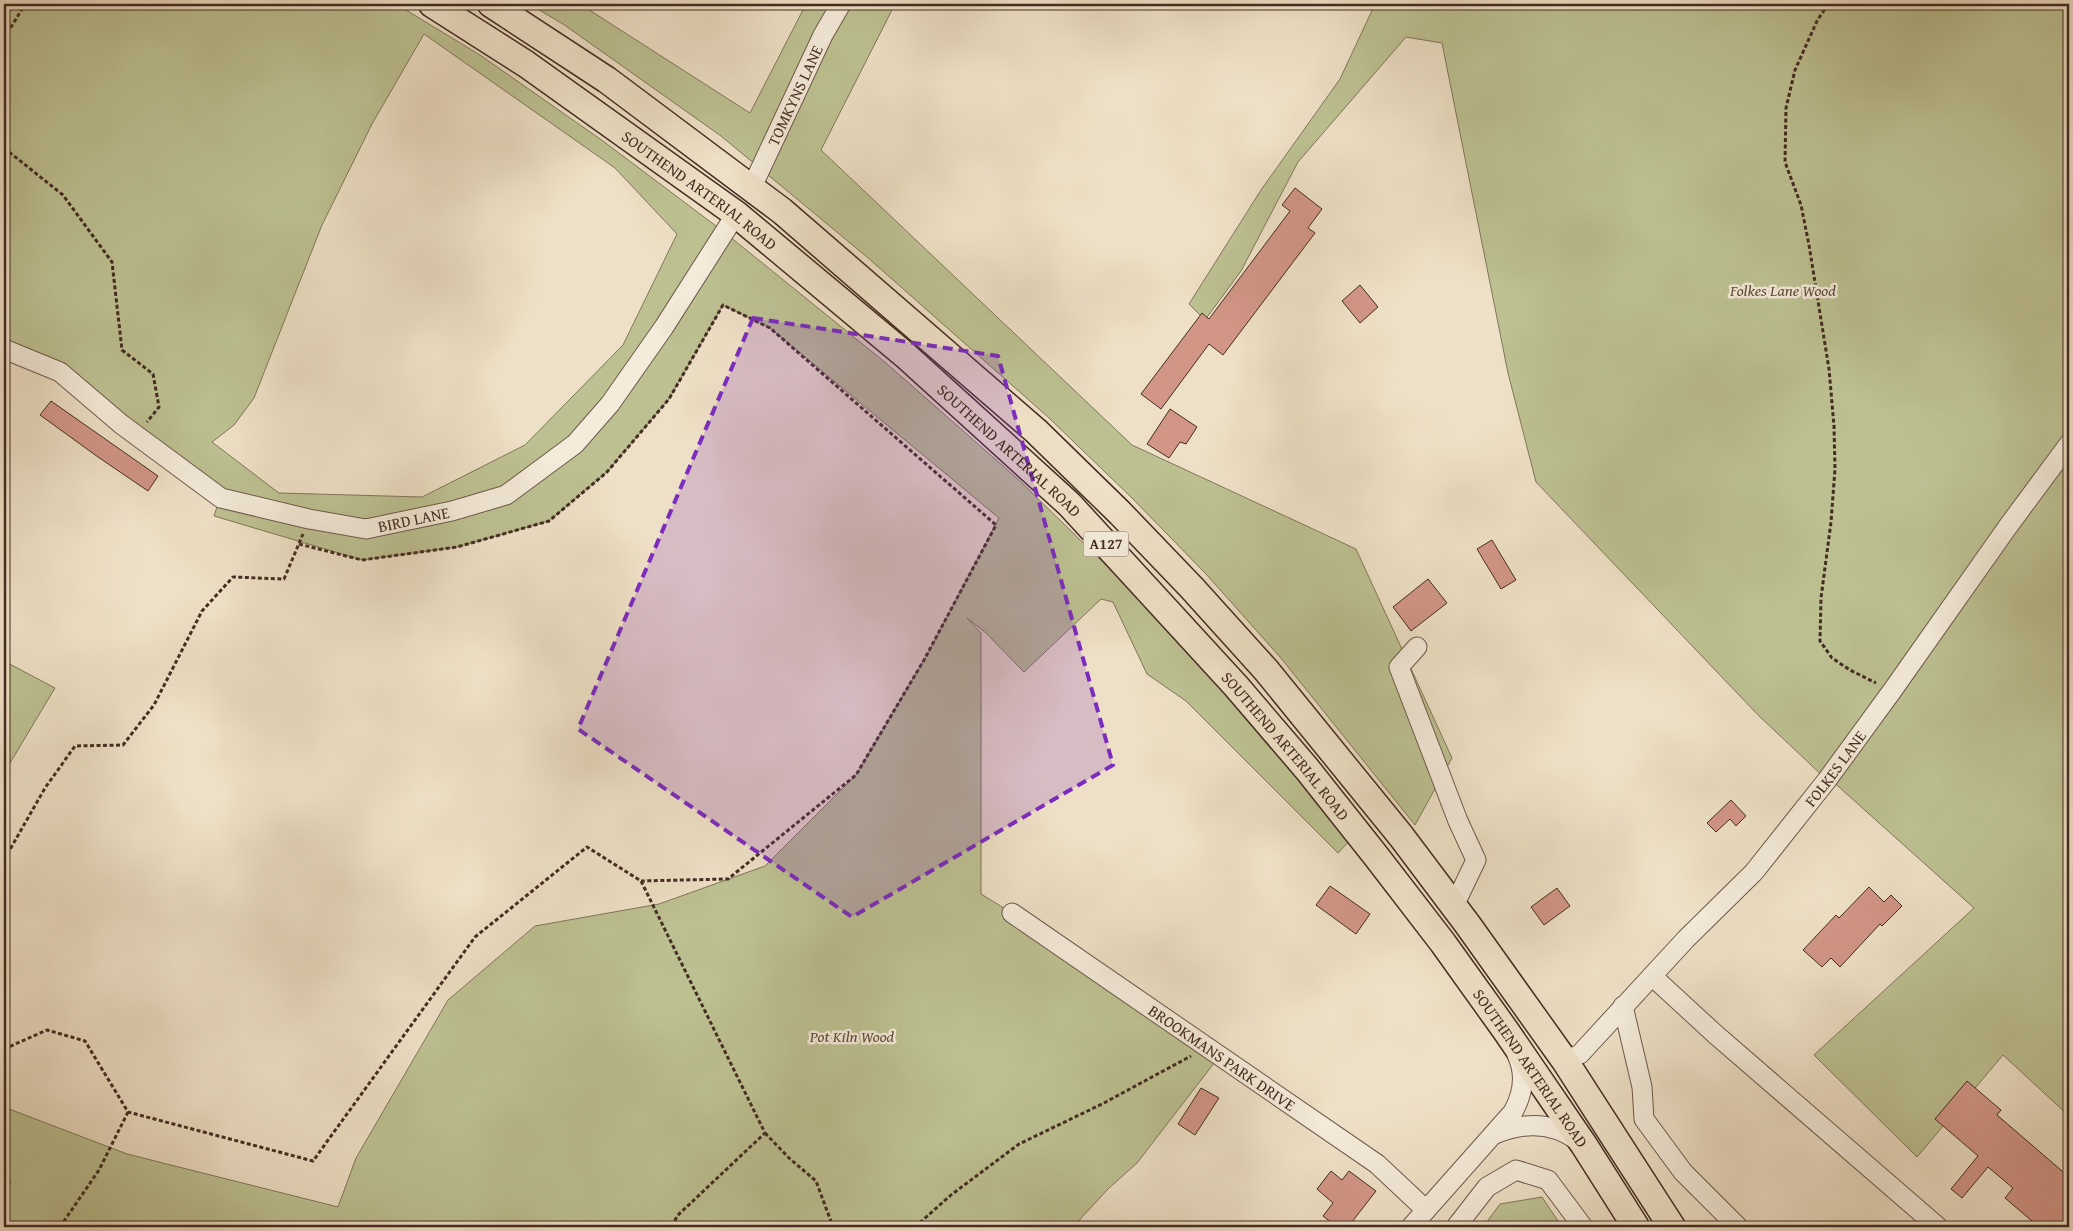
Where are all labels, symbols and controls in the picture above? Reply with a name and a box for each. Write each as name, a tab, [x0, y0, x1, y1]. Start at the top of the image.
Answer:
street label: TOMKYNS LANE	[761, 41, 829, 150]
street label: SOUTHEND ARTERIAL ROAD	[617, 124, 783, 256]
park label: Folkes Lane Wood	[1729, 278, 1836, 302]
street label: SOUTHEND ARTERIAL ROAD	[932, 378, 1087, 523]
street label: BIRD LANE	[376, 500, 451, 538]
road number: A127	[1084, 532, 1128, 556]
street label: SOUTHEND ARTERIAL ROAD	[1216, 666, 1355, 826]
street label: FOLKES LANE	[1798, 725, 1872, 812]
street label: SOUTHEND ARTERIAL ROAD	[1467, 984, 1594, 1152]
street label: BROOKMANS PARK DRIVE	[1144, 998, 1301, 1117]
park label: Pot Kiln Wood	[809, 1024, 895, 1048]

